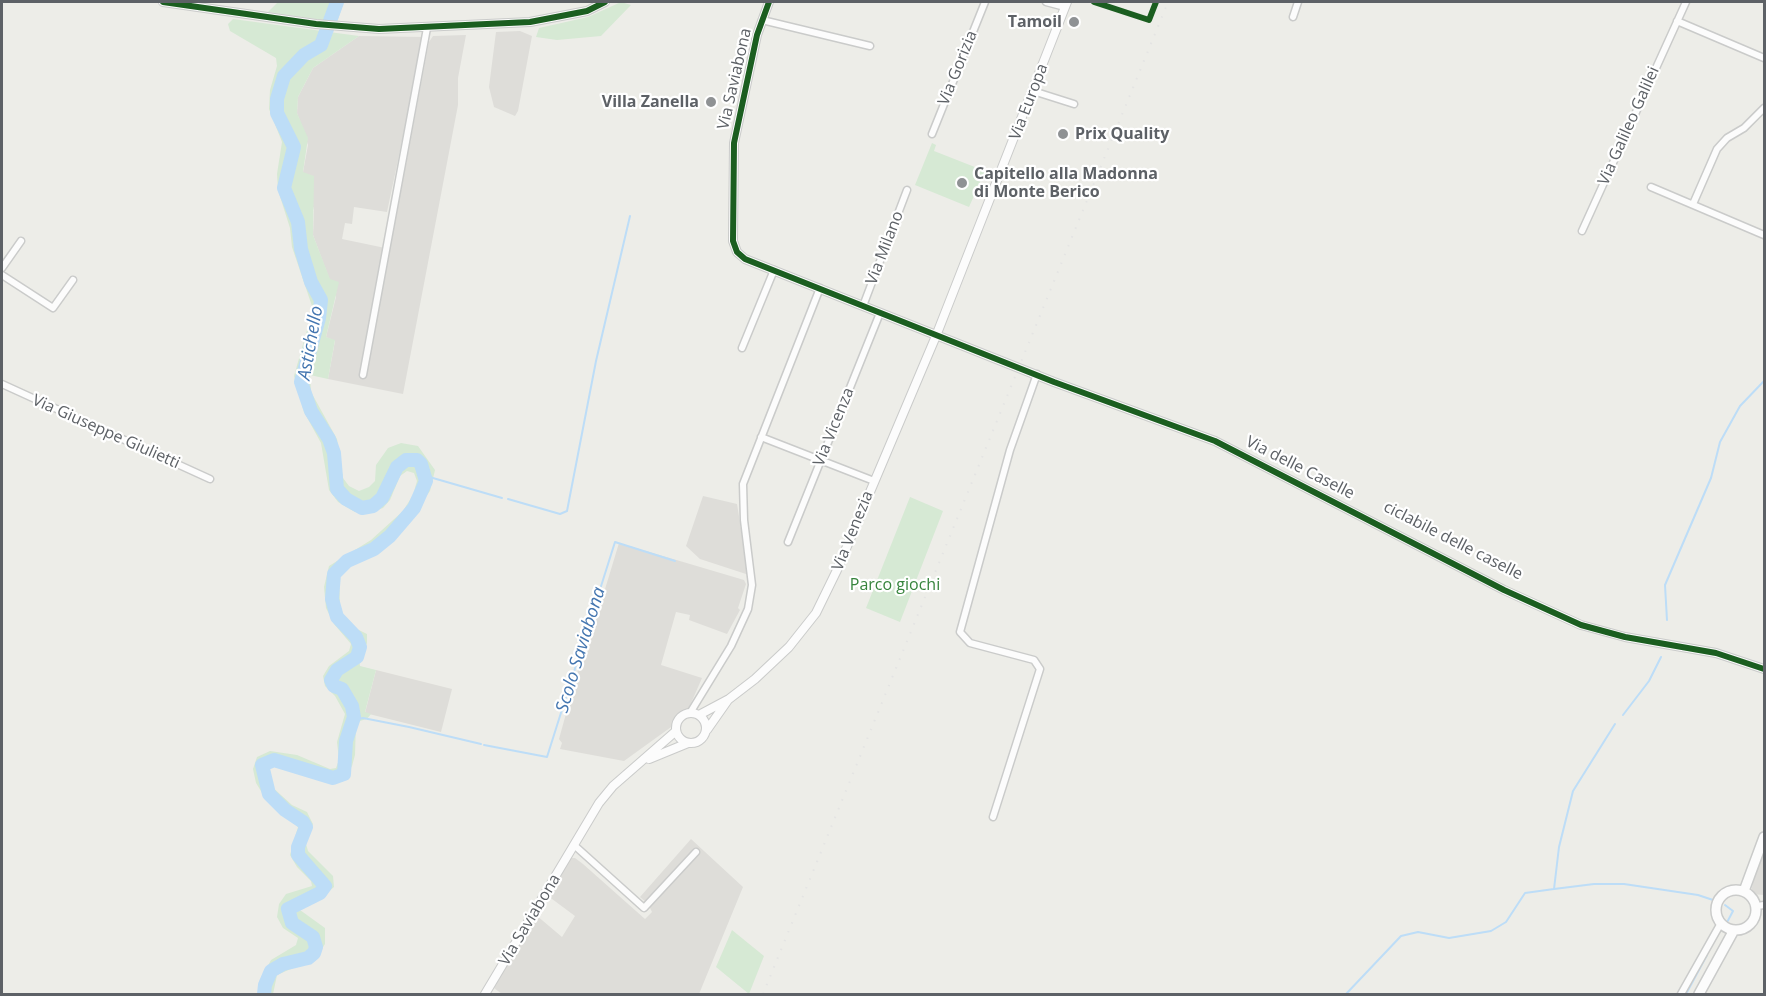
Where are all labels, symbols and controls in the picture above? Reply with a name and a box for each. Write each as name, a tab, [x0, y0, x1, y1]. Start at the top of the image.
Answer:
place label: Tamoil	[1008, 12, 1062, 32]
marker: Tamoil	[1067, 15, 1081, 29]
street label: Via Saviabona	[714, 27, 756, 131]
street label: Via Gorizia	[934, 28, 982, 108]
street label: Via Europa	[1006, 61, 1052, 143]
street label: Via Galileo Galilei	[1594, 64, 1664, 188]
place label: Villa Zanella	[602, 92, 699, 112]
marker: Villa Zanella	[704, 95, 718, 109]
place label: Prix Quality	[1075, 124, 1169, 144]
marker: Prix Quality	[1056, 127, 1070, 141]
place label: Capitello alla Madonna di Monte Berico	[974, 164, 1158, 202]
marker: Capitello alla Madonna di Monte Berico	[955, 176, 969, 190]
street label: Via Milano	[862, 208, 908, 288]
water label: Astichello	[294, 304, 328, 382]
street label: Via Vicenza	[810, 385, 858, 469]
street label: Via Giuseppe Giulietti	[29, 391, 183, 473]
street label: Via delle Caselle	[1243, 432, 1357, 504]
street label: Via Venezia	[828, 488, 878, 574]
street label: ciclabile delle caselle	[1380, 498, 1526, 584]
park label: Parco giochi	[850, 575, 940, 595]
water label: Scolo Saviabona	[552, 585, 610, 715]
street label: Via Saviabona	[495, 871, 565, 969]

